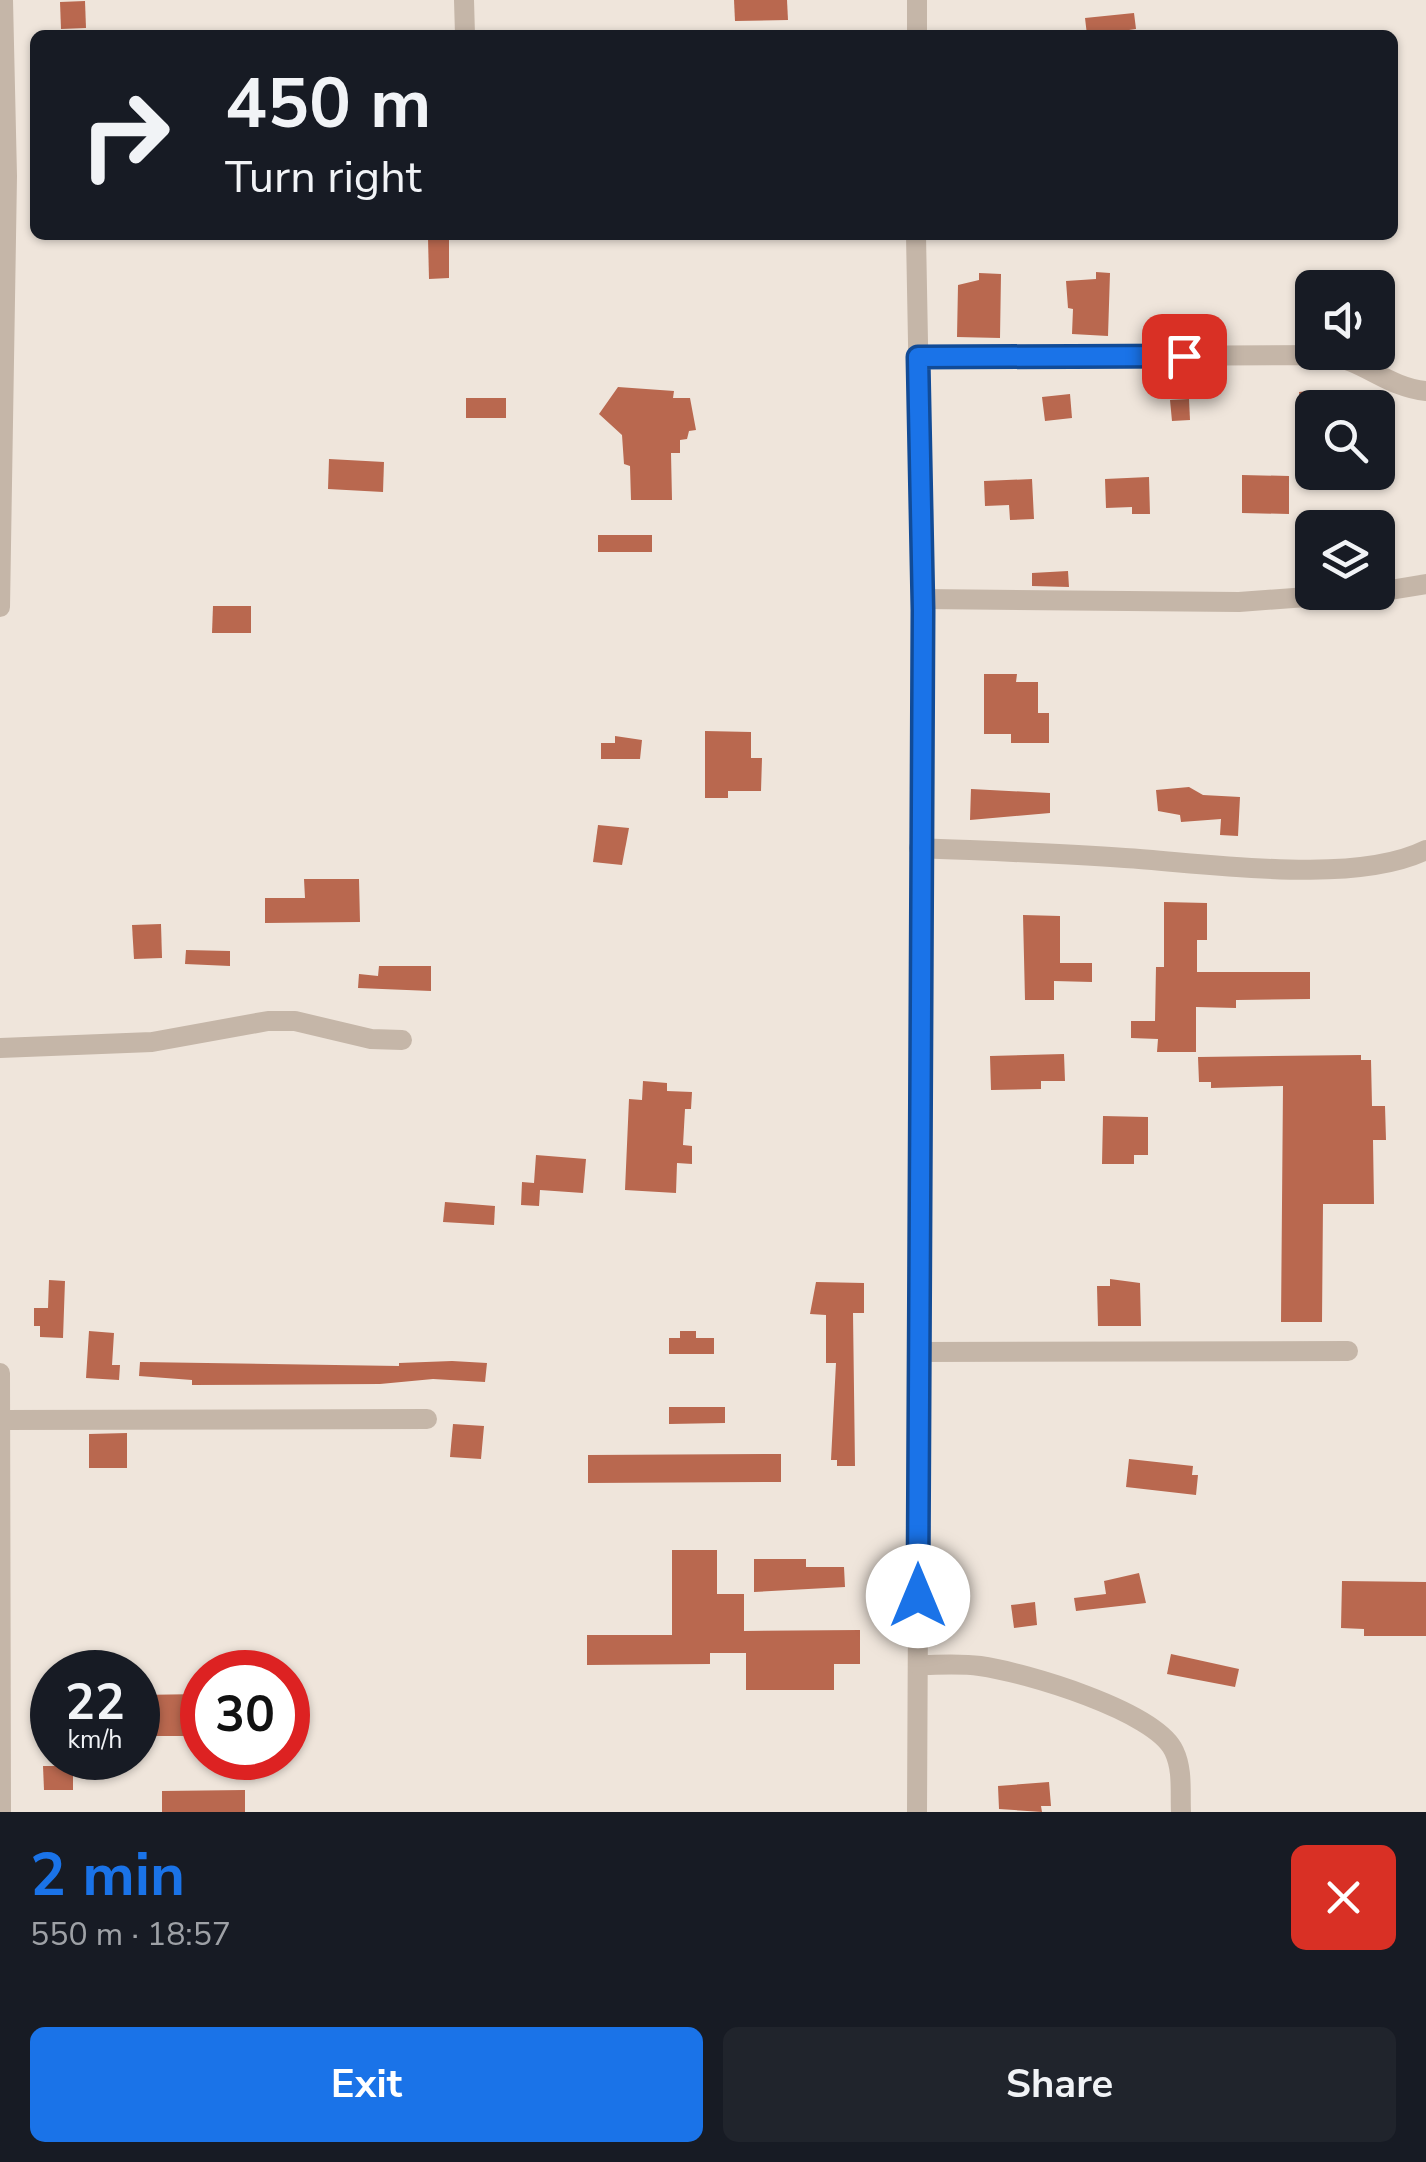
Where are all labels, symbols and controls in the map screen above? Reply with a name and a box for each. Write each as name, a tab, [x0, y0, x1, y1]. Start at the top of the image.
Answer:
text: 450 m	[225, 56, 431, 152]
icon: right	[60, 70, 190, 200]
text: Turn right	[225, 147, 422, 208]
map controls	[1295, 270, 1395, 610]
button: sound	[1295, 270, 1395, 370]
pin	[1142, 314, 1227, 399]
icon: arrive	[1157, 329, 1212, 384]
button: search	[1295, 390, 1395, 490]
button: layers	[1295, 510, 1395, 610]
position arrow	[866, 1544, 970, 1648]
speed limit sign: 30	[180, 1650, 310, 1780]
text: 22	[65, 1668, 125, 1737]
text: km/h	[67, 1723, 123, 1757]
text: 2 min	[30, 1834, 185, 1916]
button: close	[1291, 1845, 1396, 1950]
text: 550 m · 18:57	[30, 1913, 231, 1956]
button: Exit	[30, 2027, 703, 2142]
button: Share	[723, 2027, 1396, 2142]

